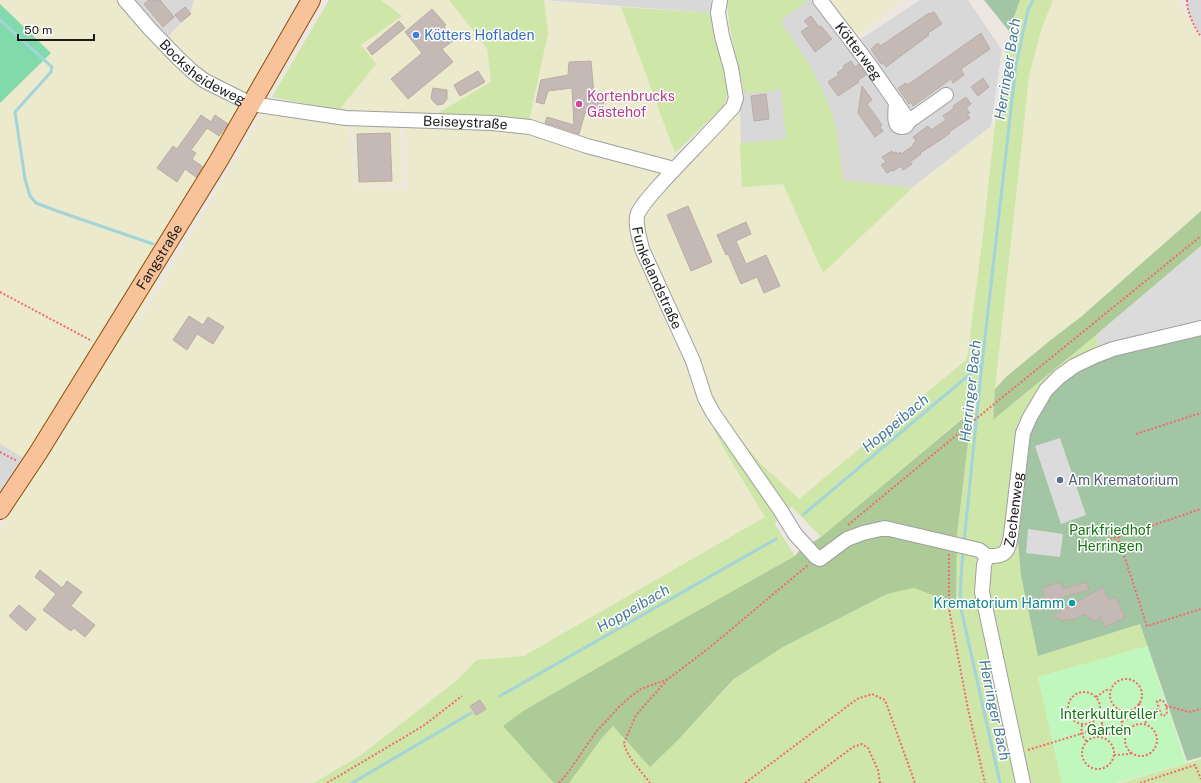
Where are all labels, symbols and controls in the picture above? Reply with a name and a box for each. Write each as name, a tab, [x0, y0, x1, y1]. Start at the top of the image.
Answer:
scale bar	[18, 16, 94, 42]
water label: Herringer Bach	[991, 17, 1023, 121]
street label: Kötterweg	[832, 19, 886, 83]
text: 50 m	[24, 23, 52, 37]
place label: Kötters Hofladen	[424, 27, 535, 43]
marker: Kötters Hofladen	[411, 30, 421, 40]
street label: Bocksheideweg	[156, 36, 248, 108]
place label: Kortenbrucks Gästehof	[587, 88, 675, 120]
marker: Kortenbrucks Gästehof	[574, 99, 584, 109]
street label: Beiseystraße	[423, 113, 509, 133]
street label: Fangstraße	[133, 221, 185, 293]
street label: Funkelandstraße	[629, 225, 685, 332]
water label: Herringer Bach	[956, 339, 984, 443]
water label: Hoppeibach	[858, 390, 932, 456]
street label: Zechenweg	[1001, 471, 1026, 549]
place label: Am Krematorium	[1068, 472, 1178, 488]
marker: Am Krematorium	[1055, 475, 1065, 485]
park label: Parkfriedhof Herringen	[1069, 522, 1152, 554]
water label: Hoppeibach	[594, 580, 672, 636]
place label: Krematorium Hamm	[933, 595, 1064, 611]
marker: Krematorium Hamm	[1067, 598, 1077, 608]
water label: Herringer Bach	[976, 658, 1014, 762]
park label: Interkultureller Garten	[1060, 706, 1158, 738]

